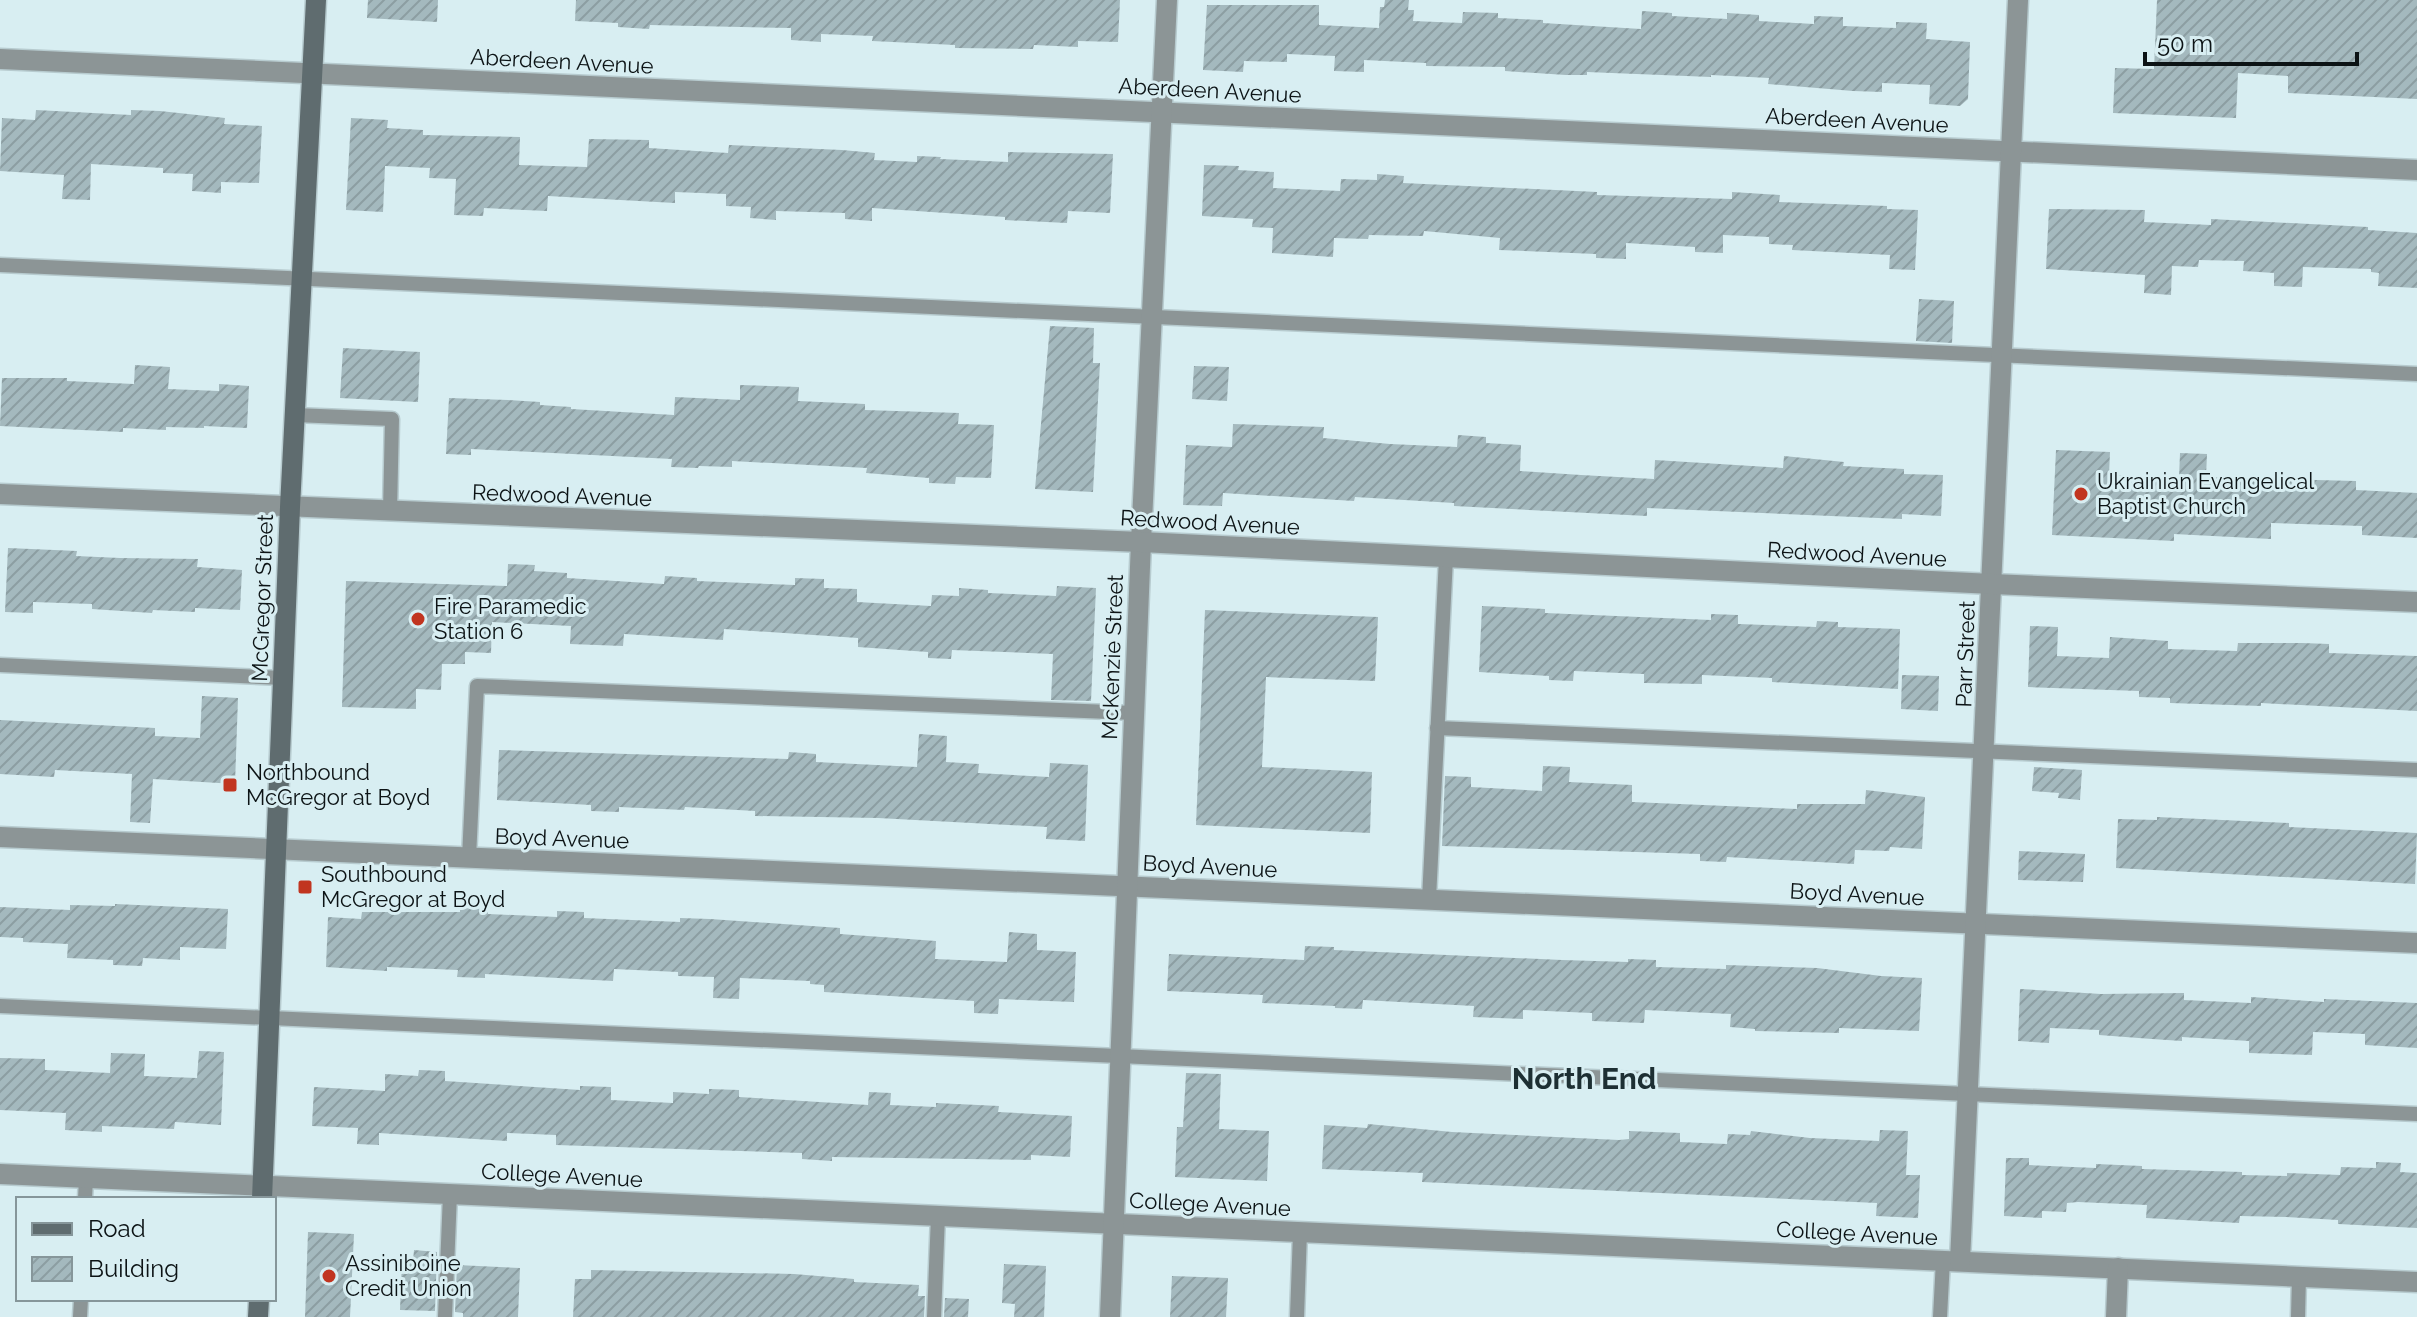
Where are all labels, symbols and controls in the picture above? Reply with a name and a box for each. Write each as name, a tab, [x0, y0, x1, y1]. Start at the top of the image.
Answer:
scale bar	[2145, 16, 2357, 66]
text: 50 m	[2157, 29, 2213, 58]
street label: Aberdeen Avenue	[470, 43, 654, 79]
street label: Aberdeen Avenue	[1118, 72, 1302, 108]
street label: Aberdeen Avenue	[1765, 102, 1949, 138]
place label: Ukrainian Evangelical Baptist Church	[2097, 468, 2314, 519]
street label: Redwood Avenue	[472, 479, 653, 511]
marker: Ukrainian Evangelical Baptist Church	[2072, 485, 2090, 503]
street label: Redwood Avenue	[1119, 504, 1301, 540]
street label: McGregor Street	[246, 513, 278, 682]
street label: Redwood Avenue	[1766, 536, 1948, 572]
street label: McKenzie Street	[1096, 573, 1128, 740]
place label: Fire Paramedic Station 6	[434, 593, 587, 644]
street label: Parr Street	[1950, 599, 1980, 708]
marker: Fire Paramedic Station 6	[409, 610, 427, 628]
place label: Northbound McGregor at Boyd	[246, 759, 430, 810]
marker: Northbound McGregor at Boyd	[221, 776, 239, 794]
street label: Boyd Avenue	[494, 823, 630, 853]
street label: Boyd Avenue	[1142, 849, 1278, 883]
place label: Southbound McGregor at Boyd	[321, 861, 505, 912]
street label: Boyd Avenue	[1789, 877, 1925, 911]
marker: Southbound McGregor at Boyd	[296, 878, 314, 896]
district label: North End	[1512, 1061, 1656, 1096]
street label: College Avenue	[481, 1158, 644, 1192]
street label: College Avenue	[1129, 1187, 1292, 1221]
legend	[16, 1197, 276, 1301]
text: Road	[88, 1214, 146, 1243]
street label: College Avenue	[1776, 1216, 1939, 1250]
place label: Assiniboine Credit Union	[345, 1250, 472, 1301]
text: Building	[88, 1254, 179, 1283]
marker: Assiniboine Credit Union	[320, 1267, 338, 1285]

